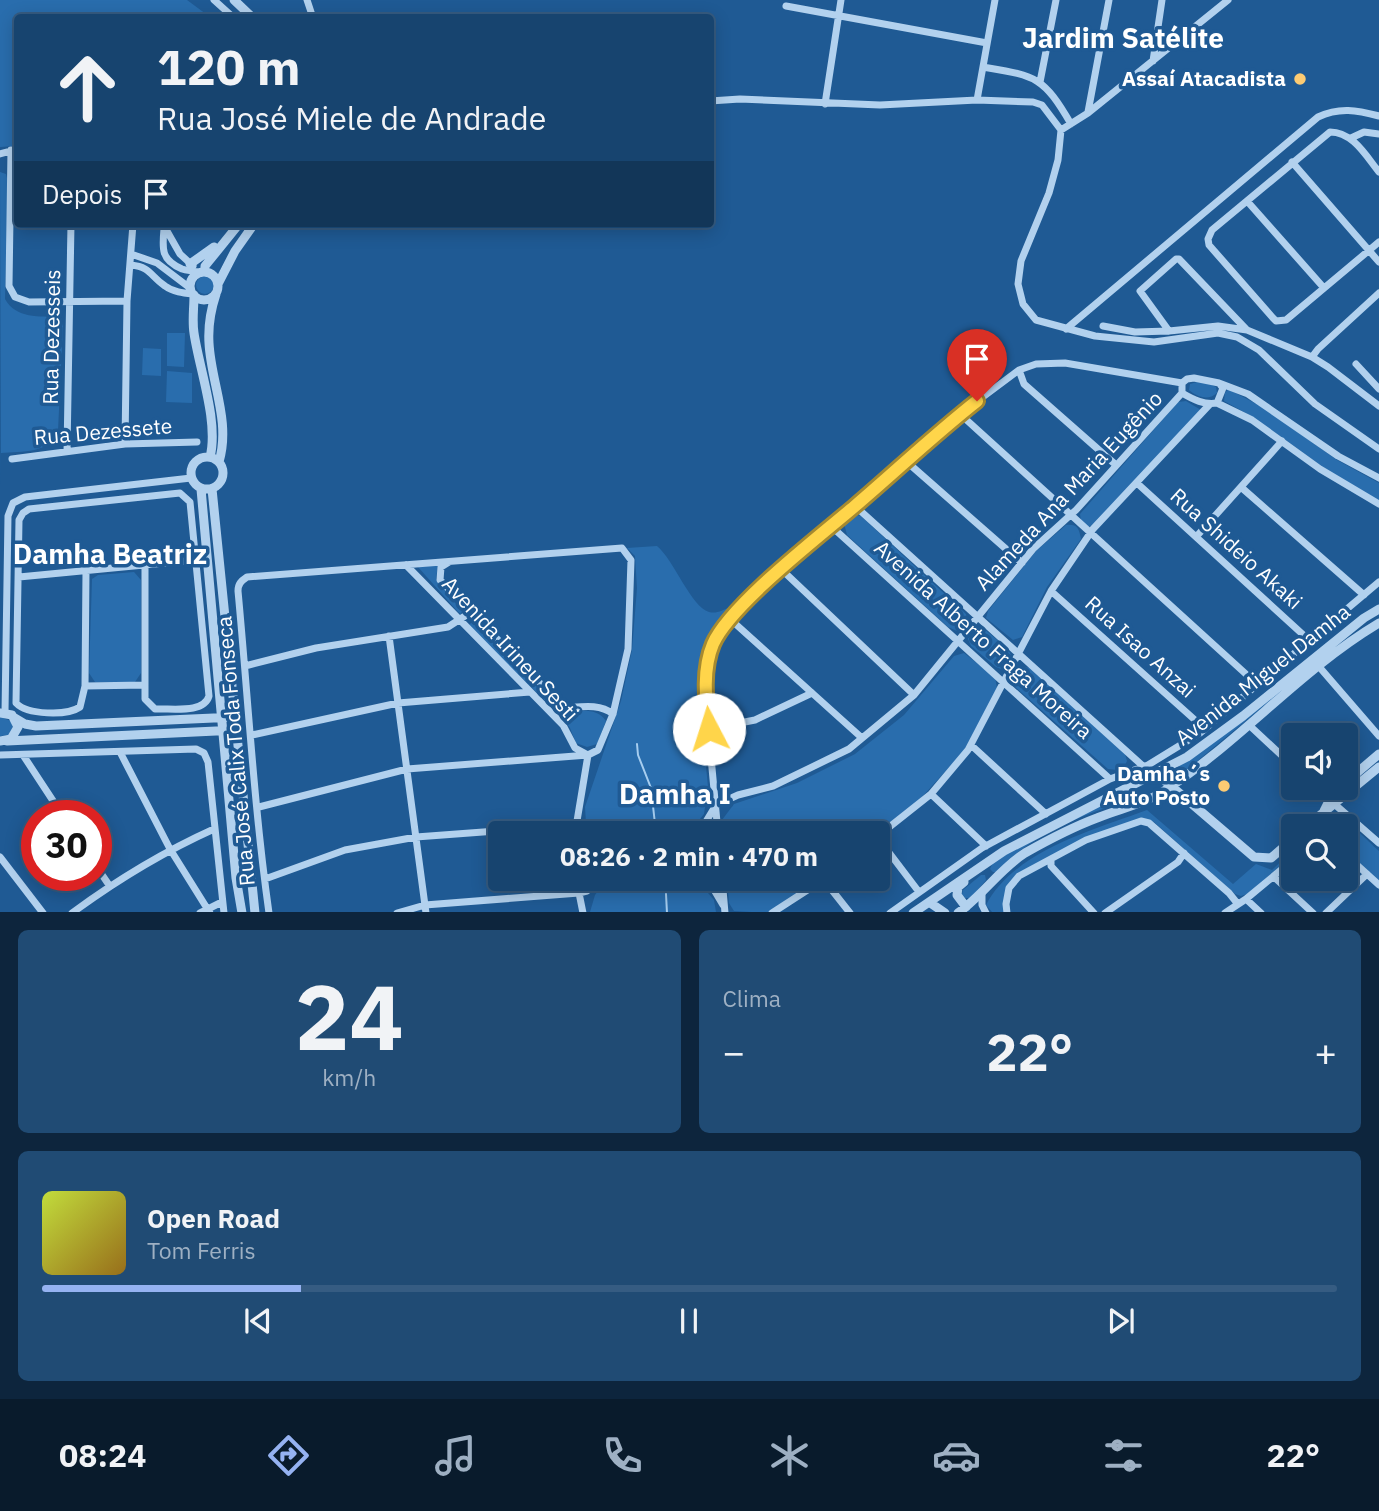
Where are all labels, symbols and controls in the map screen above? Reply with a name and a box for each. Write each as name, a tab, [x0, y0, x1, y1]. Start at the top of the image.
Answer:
district label: Jardim Satélite	[1022, 19, 1224, 56]
text: 120 m	[157, 35, 301, 98]
icon: ahead	[42, 42, 133, 133]
place label: Assaí Atacadista	[1122, 64, 1286, 92]
marker: Assaí Atacadista	[1292, 71, 1308, 87]
text: Rua José Miele de Andrade	[157, 97, 546, 139]
icon: arrive	[137, 175, 175, 213]
text: Depois	[42, 177, 123, 211]
street label: Rua Dezesseis	[36, 269, 66, 405]
pin	[947, 329, 1007, 401]
icon: arrive	[958, 340, 996, 378]
street label: Alameda Ana Maria Eugênio	[968, 385, 1168, 596]
street label: Rua Dezessete	[33, 411, 173, 451]
street label: Rua Shideio Akaki	[1165, 481, 1309, 615]
street label: Avenida Alberto Fraga Moreira	[869, 534, 1099, 745]
district label: Damha Beatriz	[13, 535, 207, 572]
street label: Avenida Irineu Sesti	[436, 570, 585, 727]
street label: Rua Isao Anzai	[1079, 589, 1202, 703]
street label: Avenida Miguel Damha	[1169, 597, 1356, 751]
street label: Rua José Calix Toda Fonseca	[209, 615, 261, 887]
position arrow	[672, 692, 746, 766]
map controls	[1281, 723, 1358, 891]
button: sound	[1281, 723, 1358, 800]
place label: Damha´s Auto Posto	[1103, 759, 1210, 811]
district label: Damha I	[619, 775, 731, 812]
marker: Damha´s Auto Posto	[1216, 778, 1232, 794]
speed limit sign: 30	[21, 800, 112, 891]
button: search	[1281, 814, 1358, 891]
text: 08:26 · 2 min · 470 m	[560, 839, 818, 873]
text: 24	[295, 957, 404, 1075]
text: Clima	[723, 983, 781, 1013]
text: 22°	[986, 1018, 1073, 1085]
text: −	[723, 1027, 745, 1076]
text: +	[1314, 1027, 1337, 1076]
text: km/h	[322, 1062, 376, 1092]
text: Open Road	[147, 1201, 280, 1235]
text: Tom Ferris	[147, 1235, 256, 1265]
icon: previous	[239, 1302, 277, 1340]
icon: pause	[670, 1302, 708, 1340]
icon: next	[1102, 1302, 1140, 1340]
icon: directions	[264, 1431, 313, 1480]
icon: music	[431, 1431, 480, 1480]
icon: phone	[598, 1431, 647, 1480]
icon: climate	[765, 1431, 814, 1480]
icon: car	[932, 1431, 981, 1480]
icon: filters	[1099, 1431, 1148, 1480]
text: 08:24	[59, 1434, 146, 1476]
text: 22°	[1266, 1434, 1320, 1476]

